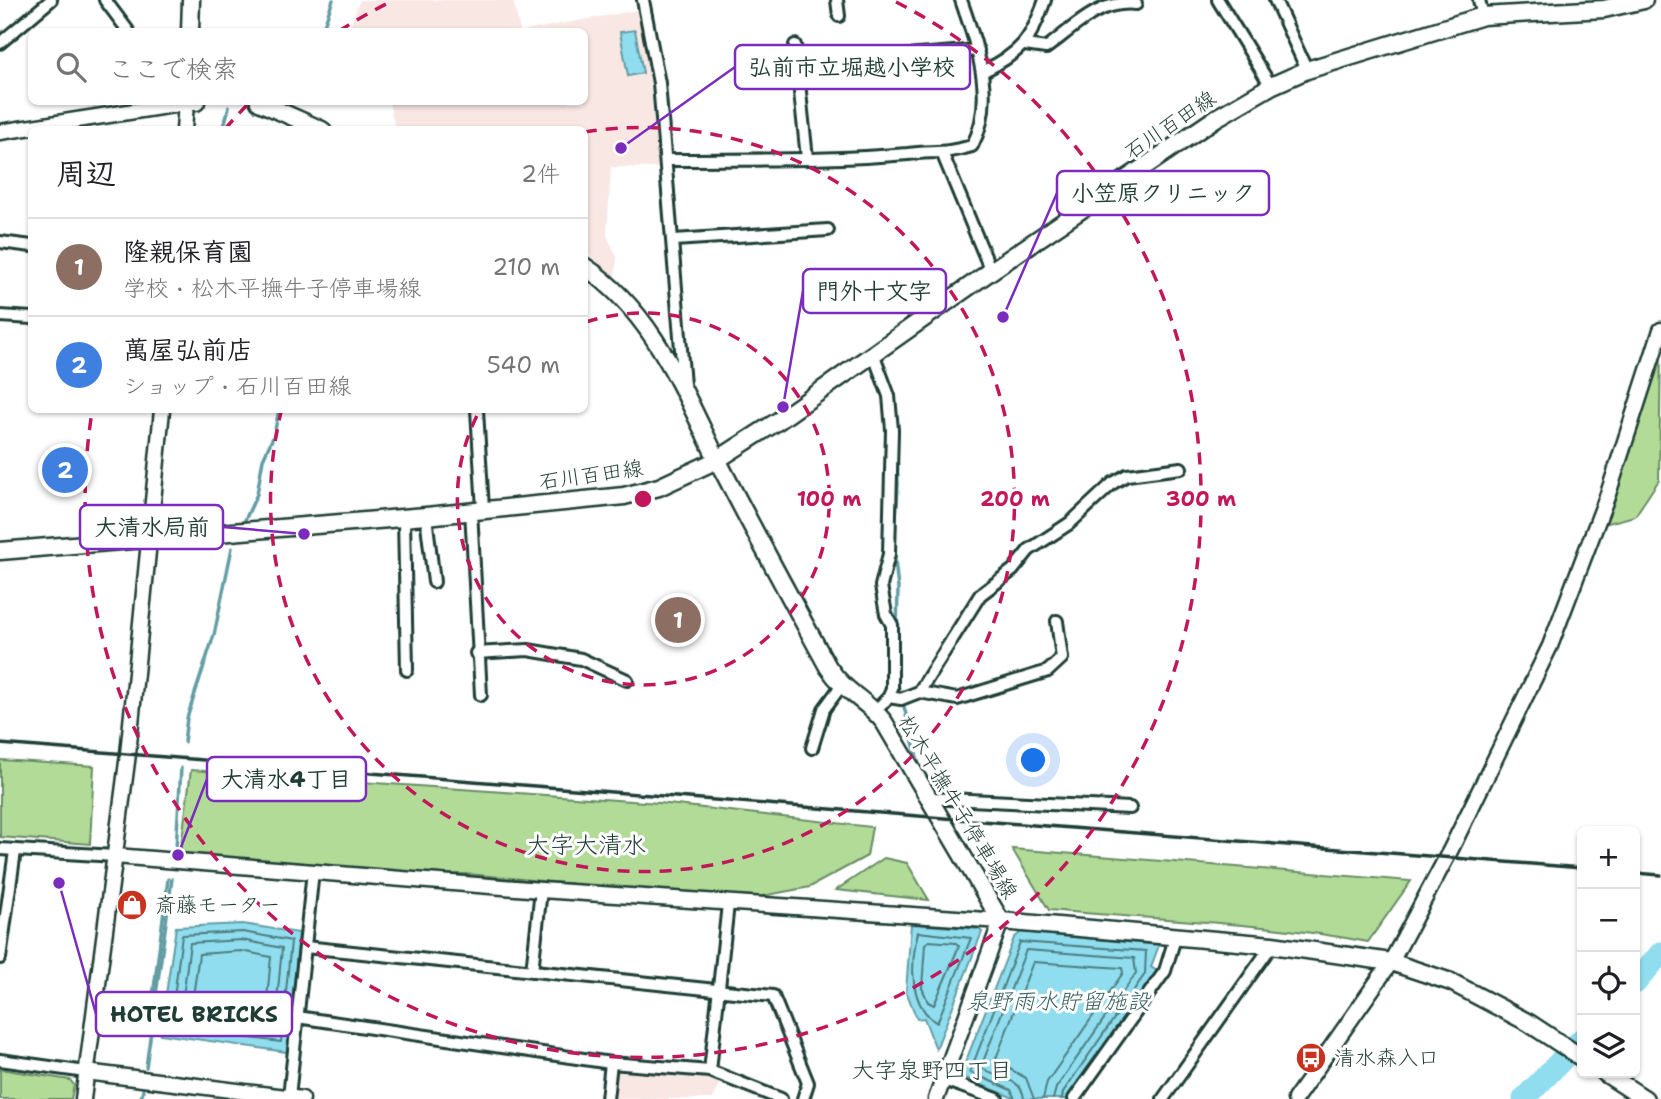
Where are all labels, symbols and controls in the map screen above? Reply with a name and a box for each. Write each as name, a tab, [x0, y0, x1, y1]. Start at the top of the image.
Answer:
search box	[28, 28, 588, 105]
callout: 弘前市立堀越小学校	[735, 45, 970, 89]
icon: search	[52, 48, 90, 86]
text: ここで検索	[108, 51, 238, 86]
text: 弘前市立堀越小学校	[749, 52, 956, 82]
street label: 石川百田線	[1119, 84, 1221, 166]
text: 周辺	[56, 153, 116, 194]
text: 2件	[521, 159, 560, 189]
callout: 小笠原クリニック	[1057, 171, 1269, 215]
text: 小笠原クリニック	[1071, 178, 1255, 208]
text: 隆親保育園	[123, 234, 253, 269]
text: 1	[74, 252, 84, 282]
text: 210 m	[492, 252, 560, 282]
callout: 門外十文字	[803, 269, 946, 313]
text: 学校 · 松木平撫牛子停車場線	[123, 273, 421, 303]
text: 門外十文字	[817, 276, 932, 306]
text: 萬屋弘前店	[123, 332, 253, 367]
text: 2	[71, 350, 87, 380]
text: 540 m	[487, 350, 560, 380]
text: ショップ · 石川百田線	[123, 371, 351, 401]
pin: 2	[42, 444, 88, 496]
street label: 石川百田線	[537, 454, 645, 496]
text: 100 m	[797, 485, 861, 513]
text: 200 m	[980, 485, 1050, 513]
text: 300 m	[1166, 485, 1236, 513]
centre of rings	[631, 487, 655, 511]
callout: 大清水局前	[80, 505, 223, 549]
text: 大清水局前	[95, 512, 210, 542]
pin: 1	[655, 594, 701, 646]
street label: 松木平撫牛子停車場線	[892, 710, 1024, 904]
your location	[1016, 743, 1050, 777]
callout: 大清水4丁目	[207, 757, 366, 801]
text: 大清水4丁目	[220, 764, 352, 794]
map controls	[1577, 826, 1640, 1078]
button: +	[1577, 826, 1640, 889]
district label: 大字大清水	[526, 829, 646, 861]
shop icon: 斎藤モーター	[115, 888, 149, 922]
button: −	[1577, 889, 1640, 952]
place label: 斎藤モーター	[155, 891, 281, 919]
button: locate	[1577, 952, 1640, 1015]
water label: 泉野雨水貯留施設	[966, 986, 1152, 1016]
callout: HOTEL BRICKS	[96, 992, 292, 1036]
text: HOTEL BRICKS	[110, 999, 278, 1029]
button: layers	[1577, 1015, 1640, 1078]
bus stop icon: 清水森入口	[1294, 1041, 1328, 1075]
place label: 清水森入口	[1334, 1044, 1439, 1072]
district label: 大字泉野四丁目	[852, 1055, 1013, 1085]

